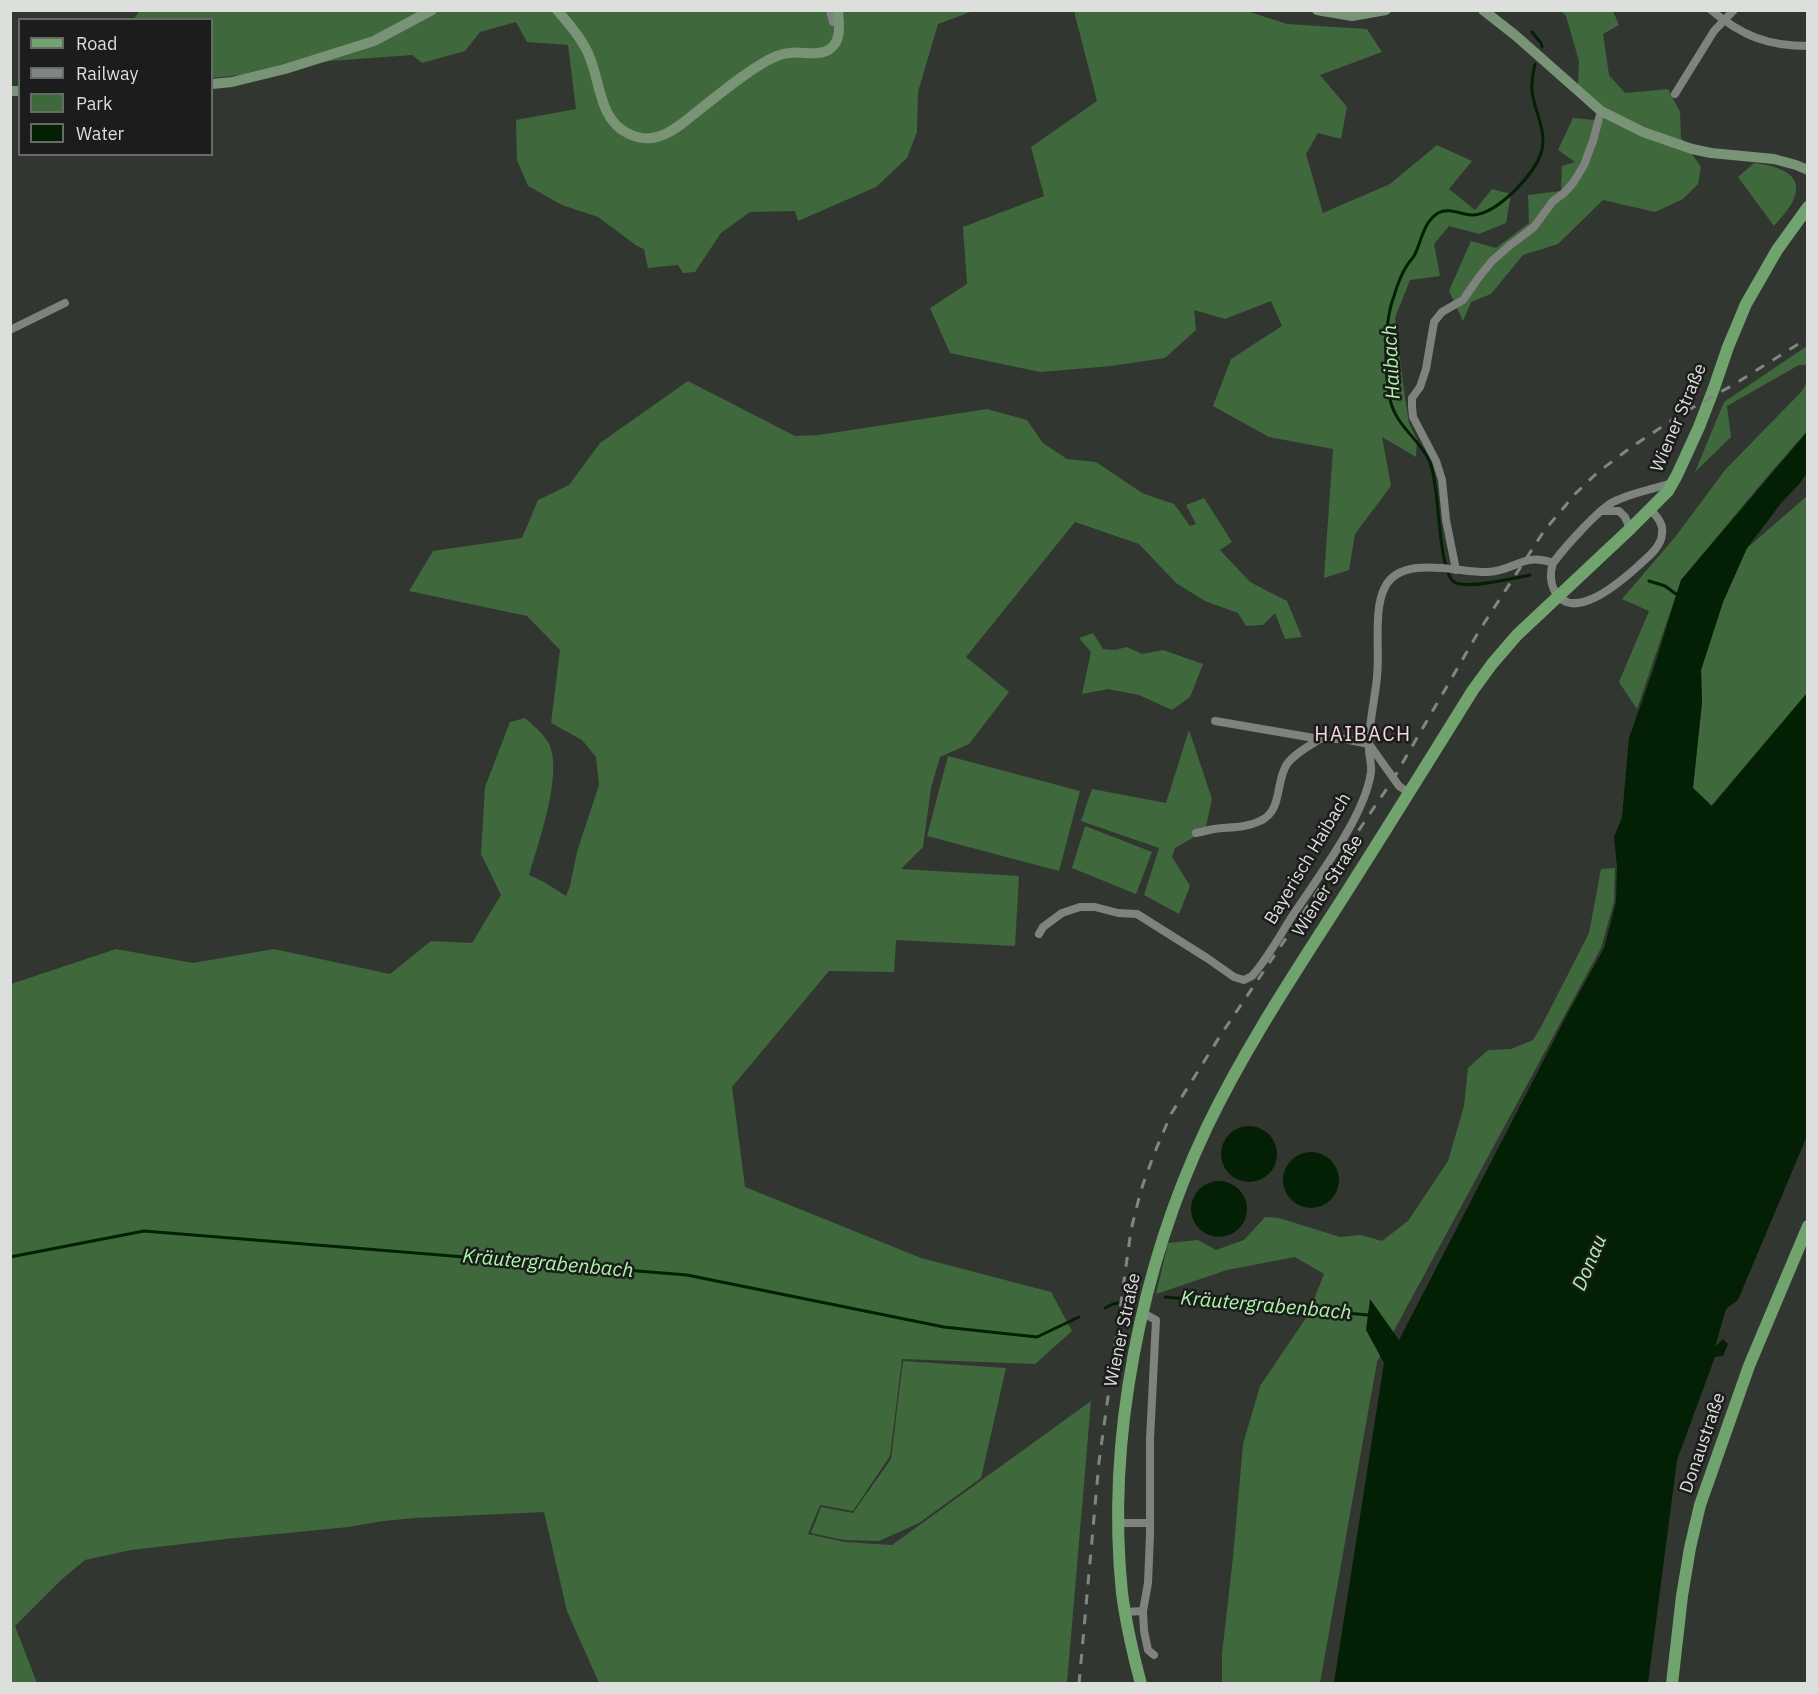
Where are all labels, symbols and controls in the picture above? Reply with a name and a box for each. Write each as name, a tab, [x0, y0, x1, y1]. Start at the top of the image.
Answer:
legend	[18, 18, 213, 156]
text: Road	[76, 32, 117, 55]
text: Railway	[76, 62, 138, 85]
text: Park	[76, 92, 112, 115]
text: Water	[76, 122, 124, 145]
water label: Haibach	[1378, 324, 1406, 400]
street label: Wiener Straße	[1646, 361, 1712, 475]
district label: HAIBACH	[1314, 723, 1412, 747]
street label: Bayerisch Haibach	[1260, 789, 1356, 929]
street label: Wiener Straße	[1288, 831, 1368, 941]
water label: Donau	[1568, 1232, 1612, 1294]
water label: Kräutergrabenbach	[462, 1245, 634, 1283]
street label: Wiener Straße	[1100, 1271, 1146, 1389]
water label: Kräutergrabenbach	[1180, 1287, 1352, 1325]
street label: Donaustraße	[1676, 1390, 1730, 1496]

